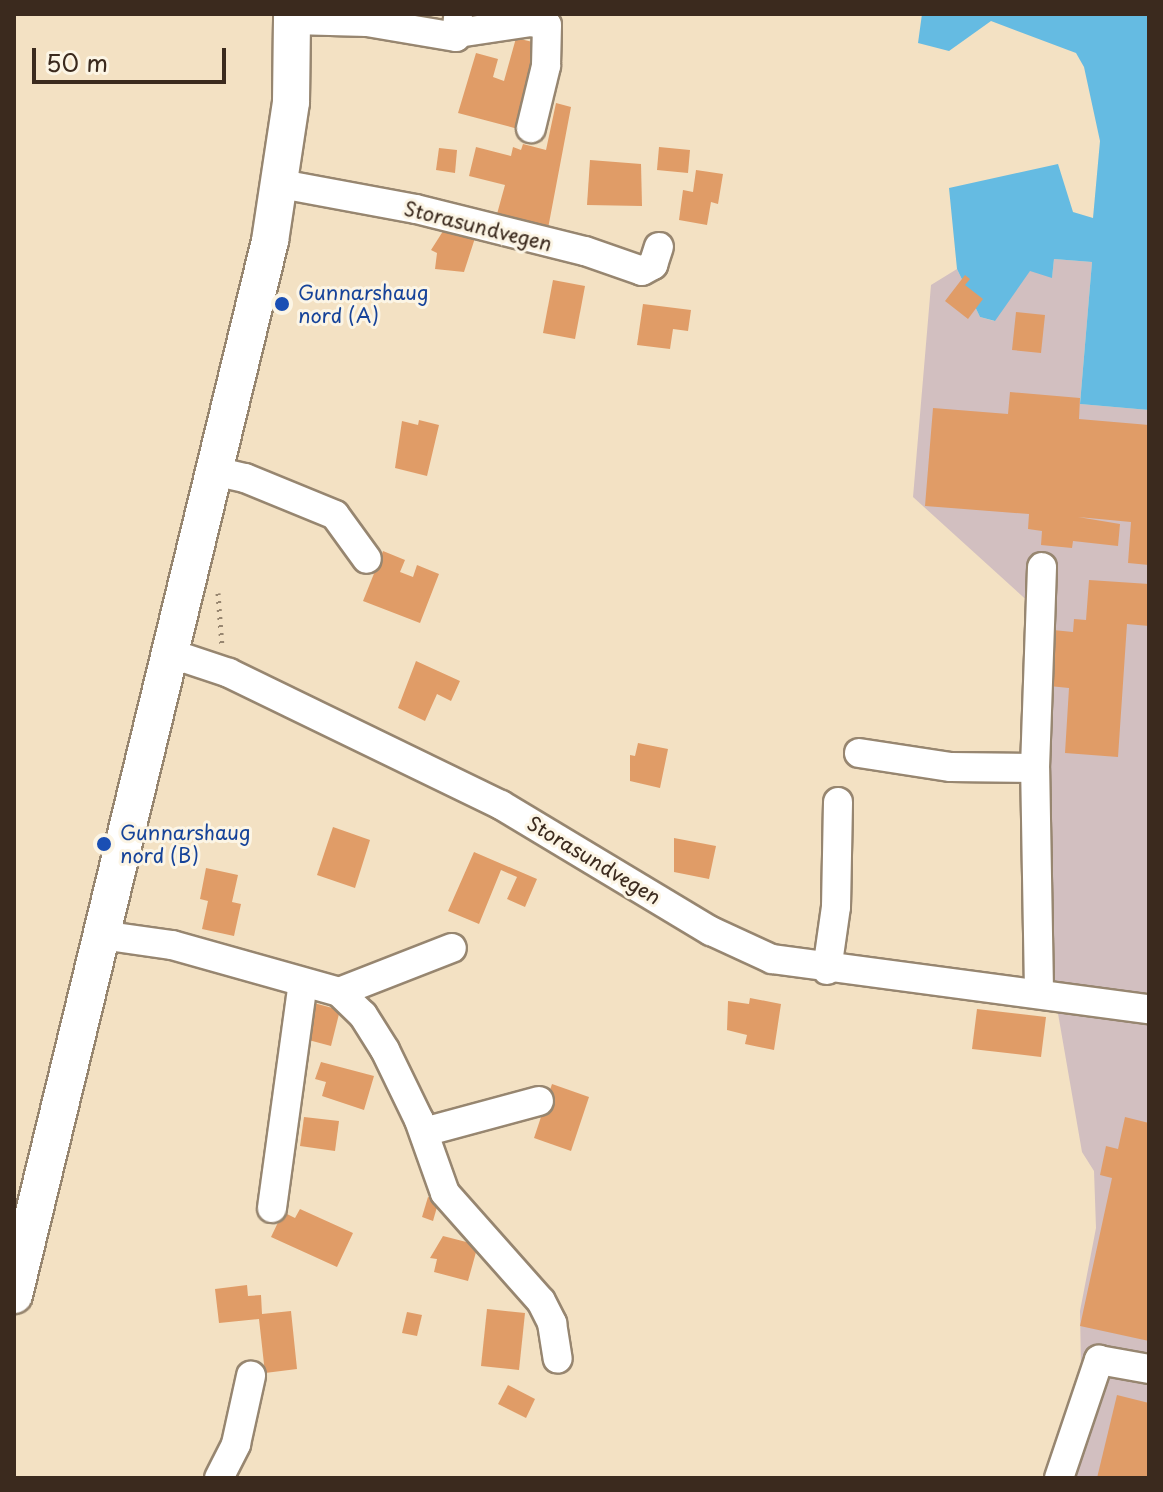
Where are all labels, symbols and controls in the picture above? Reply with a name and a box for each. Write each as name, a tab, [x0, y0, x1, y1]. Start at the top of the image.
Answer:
scale bar	[36, 32, 230, 82]
text: 50 m	[46, 44, 108, 80]
street label: Storasundvegen	[402, 196, 554, 256]
place label: Gunnarshaug nord (A)	[298, 280, 428, 327]
marker: Gunnarshaug nord (A)	[273, 295, 291, 313]
street label: Storasundvegen	[523, 811, 665, 909]
place label: Gunnarshaug nord (B)	[120, 820, 250, 867]
marker: Gunnarshaug nord (B)	[95, 835, 113, 853]

